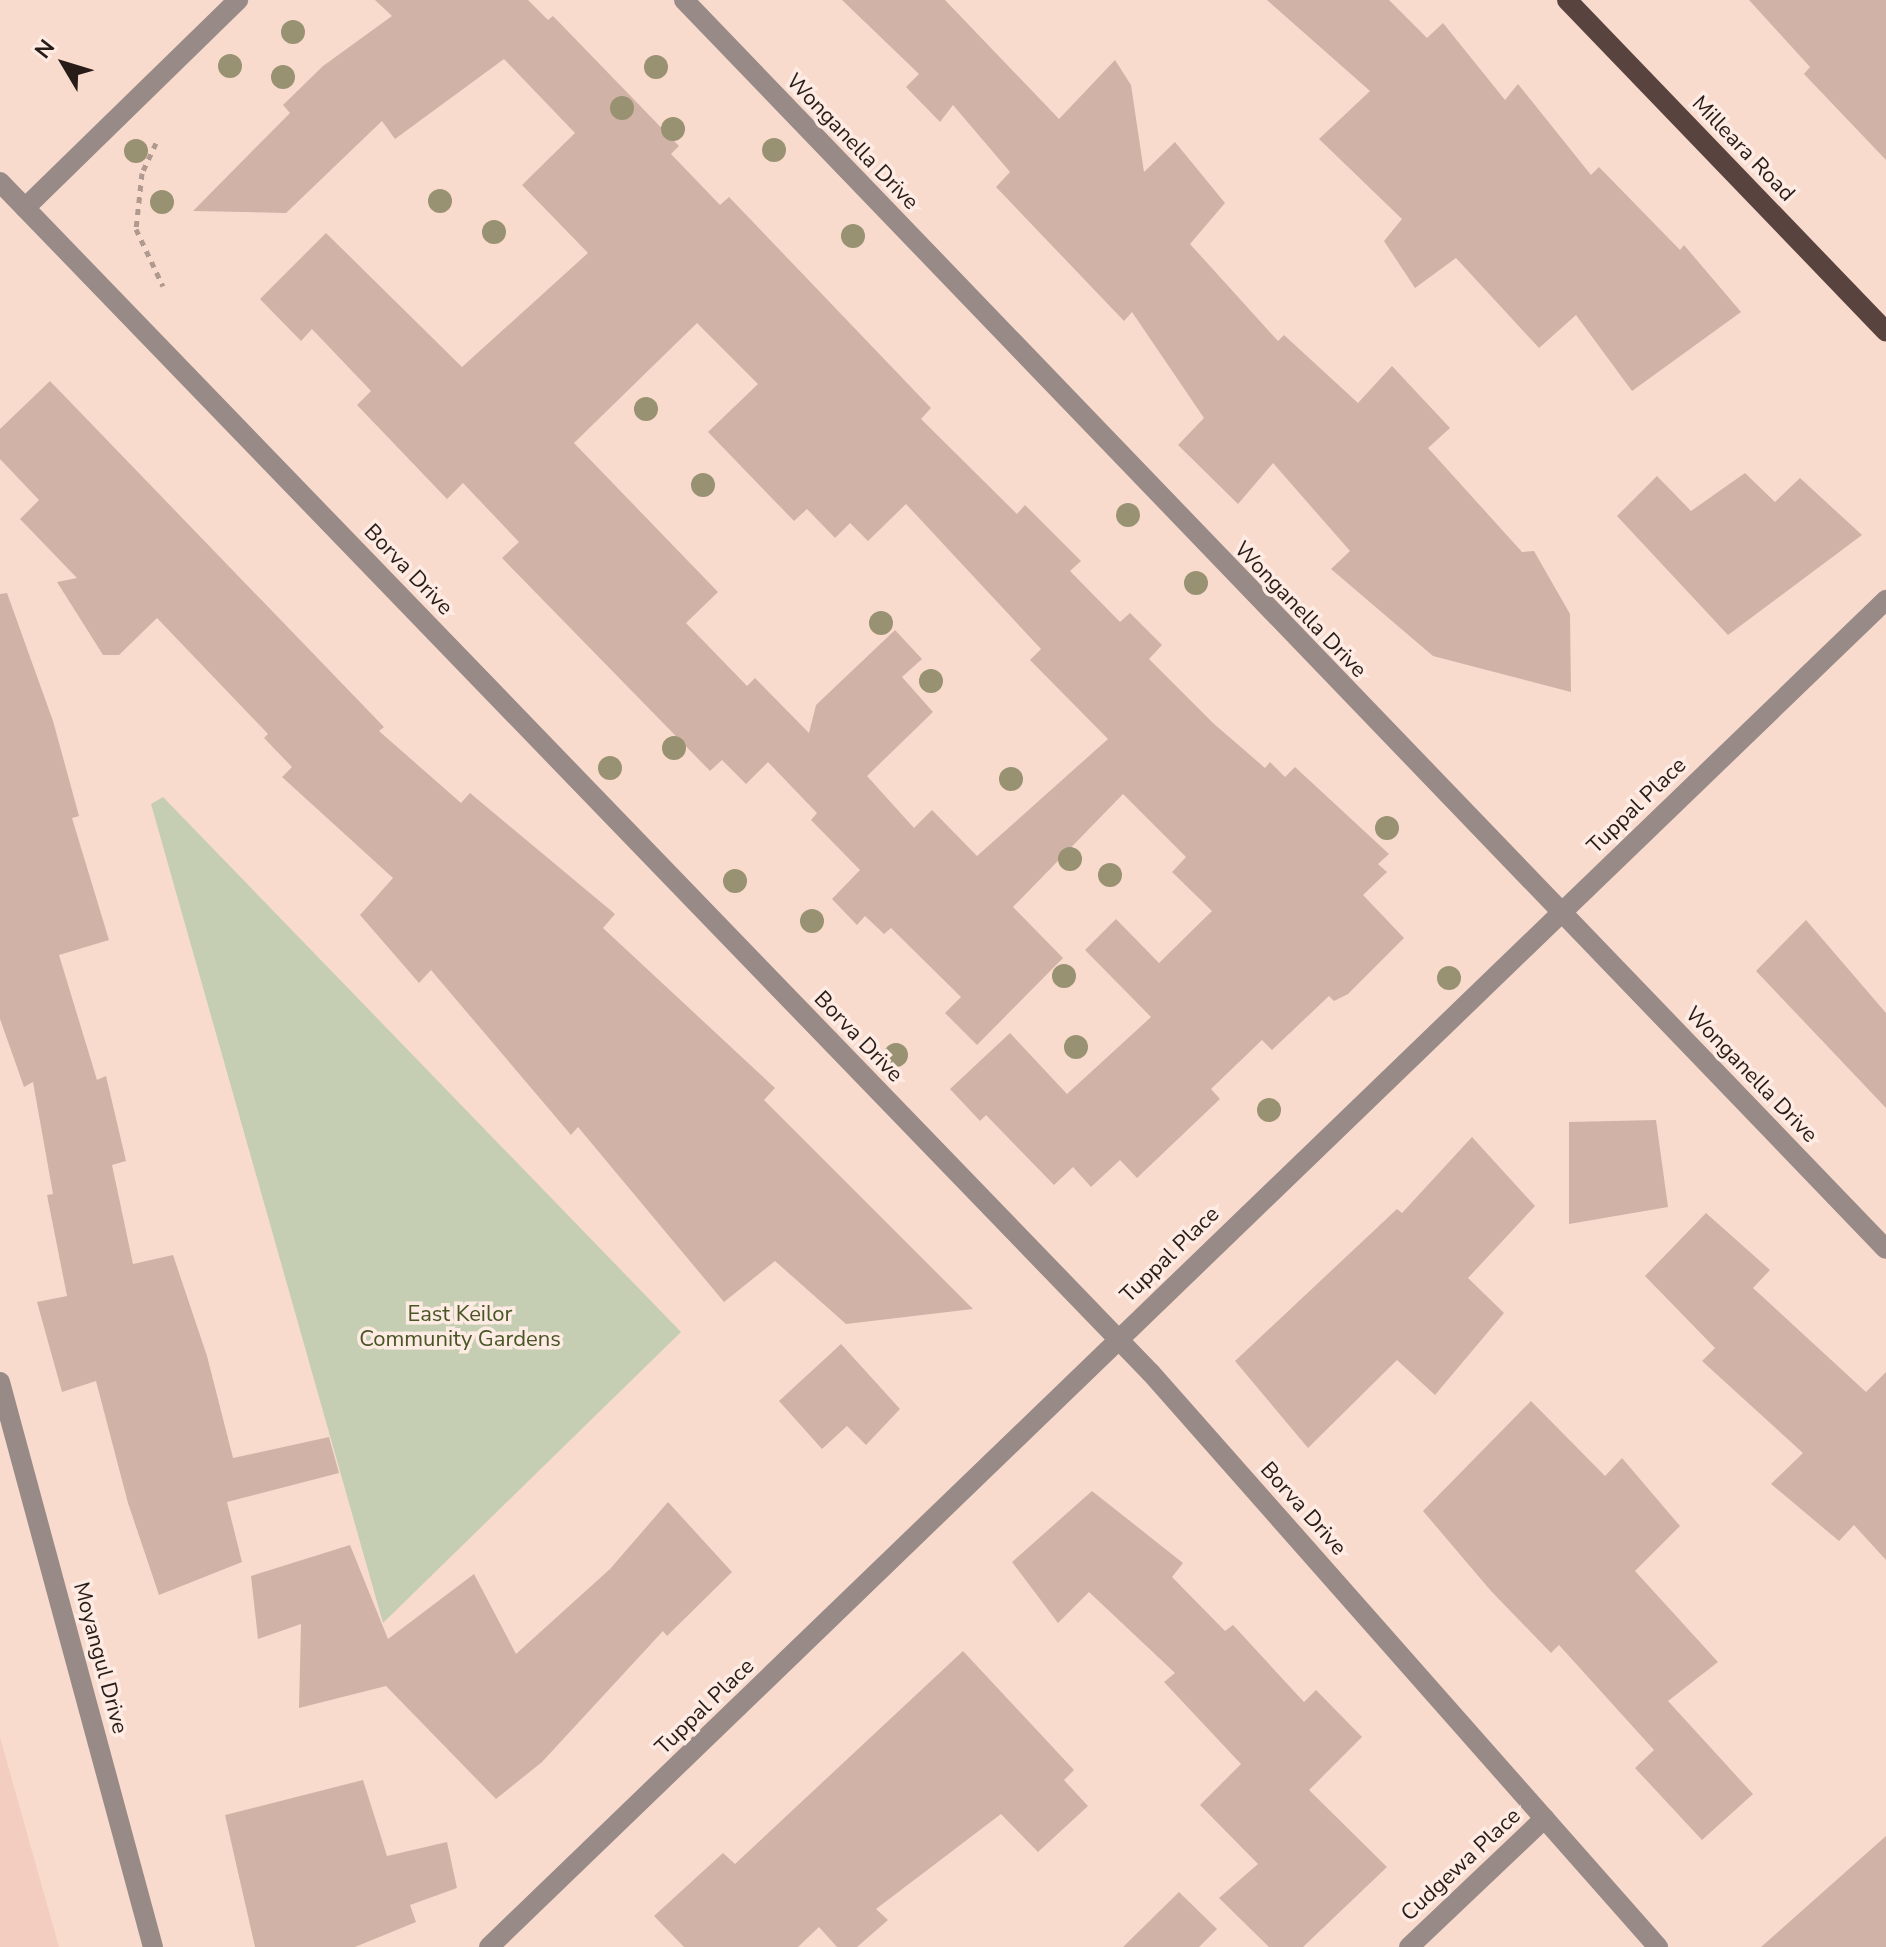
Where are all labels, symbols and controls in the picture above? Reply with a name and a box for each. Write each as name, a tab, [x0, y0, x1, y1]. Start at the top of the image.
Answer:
north arrow	[24, 24, 104, 104]
text: N	[28, 34, 62, 65]
street label: Wonganella Drive	[780, 68, 924, 216]
street label: Milleara Road	[1686, 91, 1800, 207]
street label: Borva Drive	[358, 519, 458, 621]
street label: Wonganella Drive	[1228, 536, 1372, 684]
street label: Tuppal Place	[1582, 752, 1692, 860]
street label: Borva Drive	[808, 986, 908, 1088]
street label: Wonganella Drive	[1679, 1001, 1823, 1149]
street label: Tuppal Place	[1115, 1201, 1225, 1309]
park label: East Keilor Community Gardens	[359, 1301, 561, 1352]
street label: Borva Drive	[1254, 1457, 1352, 1561]
street label: Moyangul Drive	[67, 1579, 133, 1737]
street label: Tuppal Place	[650, 1653, 760, 1761]
street label: Cudgewa Place	[1396, 1803, 1526, 1927]

